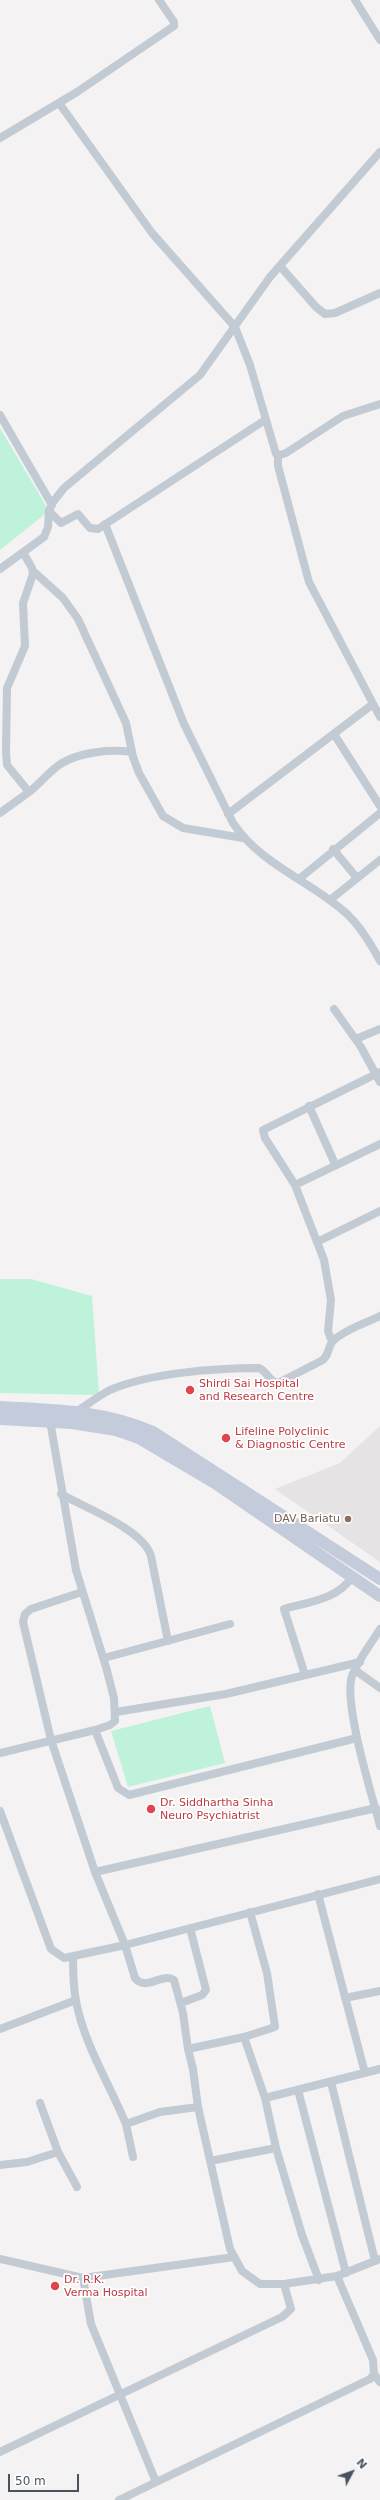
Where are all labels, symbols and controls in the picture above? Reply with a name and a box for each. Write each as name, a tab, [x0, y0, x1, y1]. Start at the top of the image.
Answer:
place label: Shirdi Sai Hospital and Research Centre	[199, 1377, 314, 1403]
marker: Shirdi Sai Hospital and Research Centre	[184, 1384, 196, 1396]
place label: Lifeline Polyclinic & Diagnostic Centre	[235, 1425, 345, 1451]
marker: Lifeline Polyclinic & Diagnostic Centre	[220, 1432, 232, 1444]
place label: DAV Bariatu	[274, 1512, 340, 1526]
marker: DAV Bariatu	[343, 1514, 353, 1524]
place label: Dr. Siddhartha Sinha Neuro Psychiatrist	[160, 1796, 273, 1822]
marker: Dr. Siddhartha Sinha Neuro Psychiatrist	[145, 1803, 157, 1815]
place label: Dr. R.K. Verma Hospital	[64, 2273, 148, 2299]
marker: Dr. R.K. Verma Hospital	[49, 2280, 61, 2292]
north arrow	[332, 2452, 372, 2492]
text: N	[354, 2456, 369, 2472]
scale bar	[10, 2466, 81, 2492]
text: 50 m	[15, 2474, 46, 2488]

